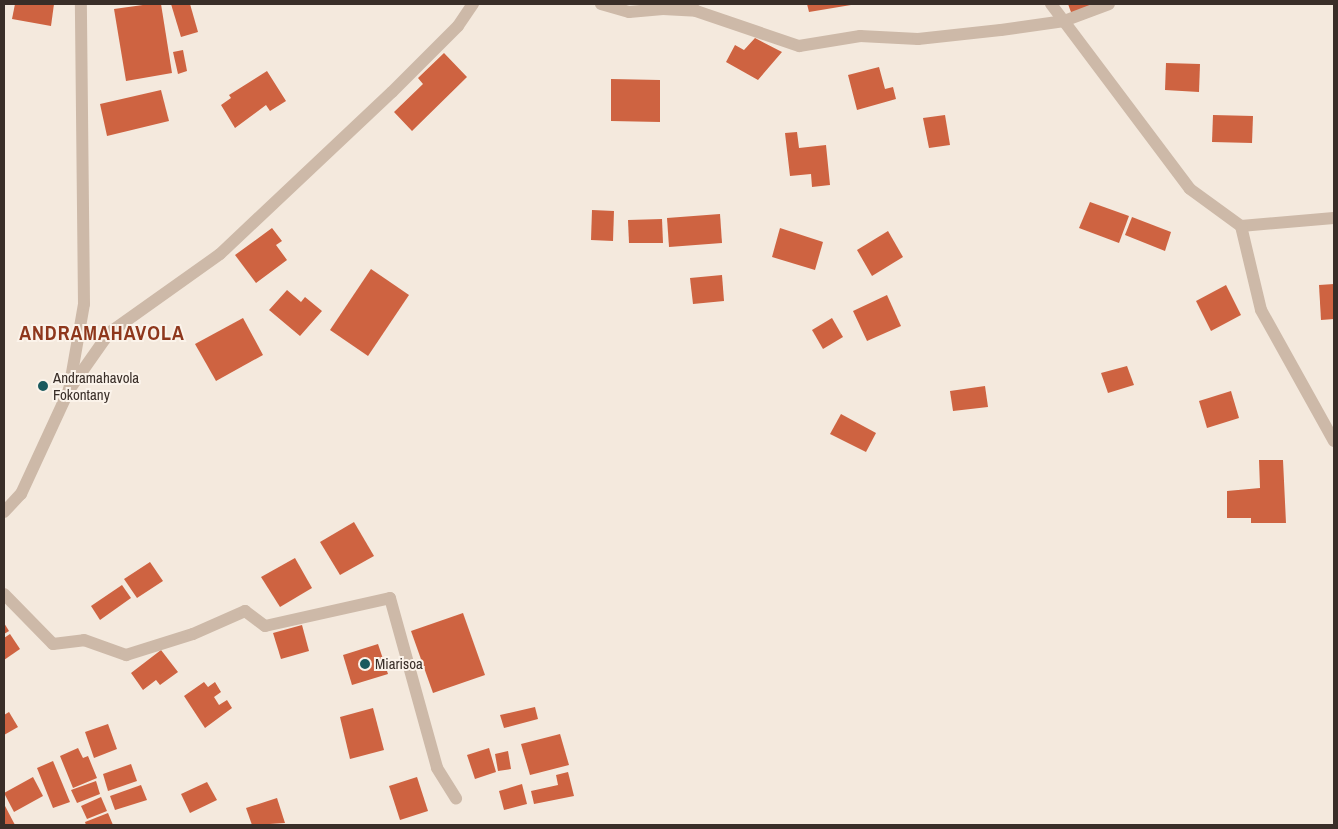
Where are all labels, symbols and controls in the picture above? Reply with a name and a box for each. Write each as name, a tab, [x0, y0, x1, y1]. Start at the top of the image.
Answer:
district label: ANDRAMAHAVOLA	[18, 320, 186, 344]
place label: Andramahavola Fokontany	[53, 368, 139, 403]
marker: Andramahavola Fokontany	[37, 380, 49, 392]
place label: Miarisoa	[375, 655, 423, 673]
marker: Miarisoa	[359, 658, 371, 670]

